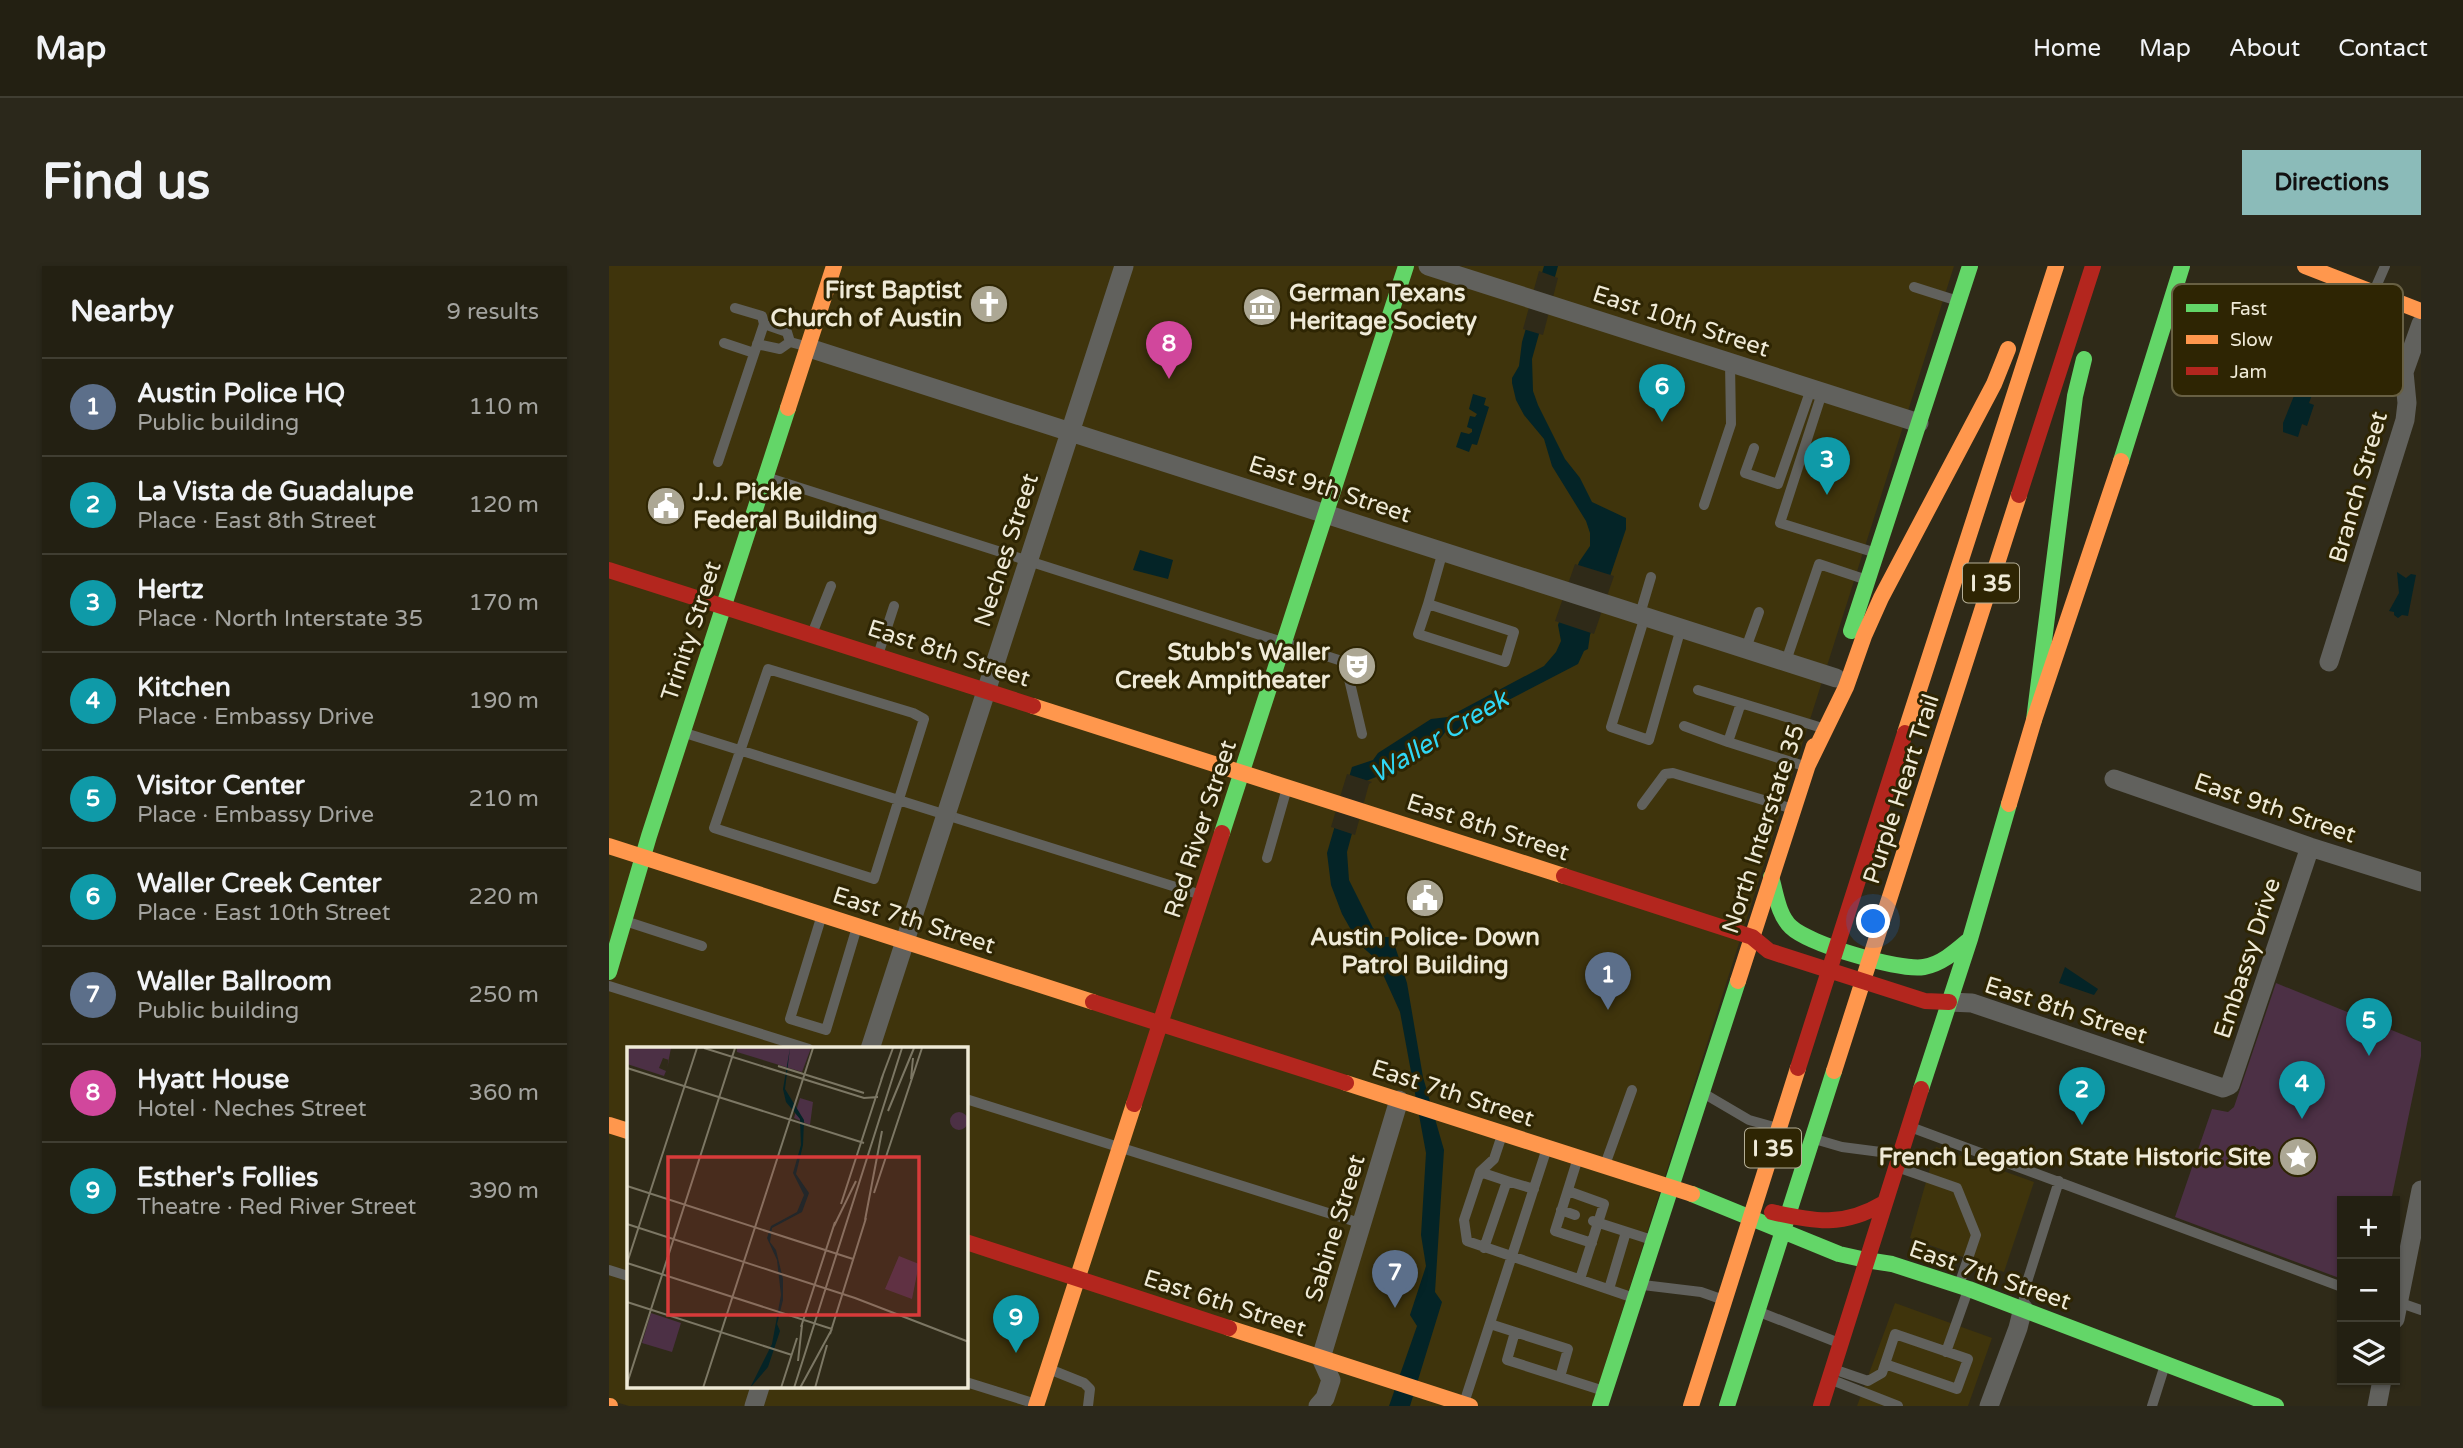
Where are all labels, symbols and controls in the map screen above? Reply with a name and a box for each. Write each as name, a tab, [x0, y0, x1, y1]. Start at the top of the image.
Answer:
text: Map	[35, 29, 106, 68]
text: Home	[2033, 34, 2101, 63]
text: Map	[2139, 34, 2191, 63]
text: About	[2229, 34, 2300, 63]
text: Contact	[2338, 34, 2428, 63]
button: Directions	[2242, 150, 2421, 215]
text: Find us	[42, 153, 210, 212]
place label: First Baptist Church of Austin	[770, 276, 963, 333]
place label: German Texans Heritage Society	[1289, 279, 1477, 336]
street label: East 10th Street	[1589, 279, 1773, 364]
church icon: First Baptist Church of Austin	[968, 283, 1010, 325]
legend	[2172, 284, 2403, 396]
museum icon: German Texans Heritage Society	[1241, 286, 1283, 328]
text: Nearby	[70, 293, 174, 330]
text: 9 results	[446, 298, 539, 326]
text: Fast	[2230, 298, 2267, 320]
pin: 8	[1146, 321, 1192, 379]
text: Slow	[2230, 329, 2273, 351]
text: Jam	[2230, 361, 2267, 383]
pin: 6	[1639, 364, 1685, 422]
text: Austin Police HQ	[137, 378, 345, 409]
text: 1	[86, 393, 100, 421]
text: 110 m	[469, 393, 539, 421]
street label: Branch Street	[2323, 408, 2394, 566]
text: Public building	[137, 409, 299, 437]
pin: 3	[1804, 437, 1850, 495]
street label: East 9th Street	[1245, 450, 1415, 529]
street label: Neches Street	[968, 470, 1045, 631]
text: La Vista de Guadalupe	[137, 476, 414, 507]
place label: J.J. Pickle Federal Building	[692, 478, 878, 535]
public building icon: J.J. Pickle Federal Building	[645, 485, 687, 527]
text: 2	[86, 491, 100, 519]
text: 120 m	[469, 491, 539, 519]
text: Place · East 8th Street	[137, 507, 376, 535]
street label: Trinity Street	[655, 557, 728, 705]
road number: I 35	[1963, 564, 2019, 602]
text: Hertz	[137, 574, 204, 605]
text: 3	[86, 589, 100, 617]
text: 170 m	[469, 589, 539, 617]
text: Place · North Interstate 35	[137, 605, 423, 633]
street label: East 8th Street	[864, 614, 1034, 693]
place label: Stubb's Waller Creek Ampitheater	[1115, 638, 1331, 695]
theatre icon: Stubb's Waller Creek Ampitheater	[1336, 645, 1378, 687]
text: Kitchen	[137, 672, 231, 703]
water label: Waller Creek	[1365, 682, 1515, 790]
text: 4	[86, 687, 100, 715]
text: 190 m	[469, 687, 539, 715]
street label: Purple Heart Trail	[1857, 691, 1946, 888]
text: Place · Embassy Drive	[137, 703, 374, 731]
street label: North Interstate 35	[1716, 721, 1811, 937]
street label: Red River Street	[1158, 737, 1243, 922]
street label: East 9th Street	[2190, 767, 2360, 850]
text: Visitor Center	[137, 770, 305, 801]
text: 5	[86, 785, 100, 813]
text: 210 m	[469, 785, 539, 813]
street label: East 8th Street	[1403, 788, 1573, 867]
text: Place · Embassy Drive	[137, 801, 374, 829]
text: Waller Creek Center	[137, 868, 381, 899]
street label: Embassy Drive	[2208, 874, 2287, 1042]
public building icon: Austin Police- Down Patrol Building	[1404, 877, 1446, 919]
street label: East 7th Street	[829, 881, 999, 960]
text: 6	[86, 883, 100, 911]
text: 220 m	[469, 883, 539, 911]
text: Place · East 10th Street	[137, 899, 391, 927]
your location	[1856, 904, 1890, 938]
place label: Austin Police- Down Patrol Building	[1310, 923, 1540, 980]
pin: 1	[1585, 952, 1631, 1010]
text: Waller Ballroom	[137, 966, 332, 997]
street label: East 8th Street	[1981, 971, 2151, 1050]
text: 7	[86, 981, 100, 1009]
text: 250 m	[469, 981, 539, 1009]
text: Public building	[137, 997, 299, 1025]
pin: 5	[2346, 998, 2392, 1056]
inset map	[627, 1047, 968, 1388]
street label: East 7th Street	[1368, 1054, 1538, 1133]
pin: 4	[2279, 1061, 2325, 1119]
text: Hyatt House	[137, 1064, 289, 1095]
pin: 2	[2059, 1067, 2105, 1125]
text: 8	[86, 1079, 100, 1107]
text: 360 m	[469, 1079, 539, 1107]
text: Hotel · Neches Street	[137, 1095, 366, 1123]
road number: I 35	[1745, 1128, 1801, 1168]
place icon: French Legation State Historic Site	[2277, 1136, 2319, 1178]
place label: French Legation State Historic Site	[1878, 1143, 2271, 1172]
street label: Sabine Street	[1299, 1151, 1372, 1305]
text: Esther's Follies	[137, 1162, 318, 1193]
text: 9	[86, 1177, 100, 1205]
text: 390 m	[469, 1177, 539, 1205]
text: Theatre · Red River Street	[137, 1193, 416, 1221]
map controls	[2337, 1196, 2400, 1385]
button: +	[2337, 1196, 2400, 1259]
street label: East 7th Street	[1905, 1234, 2075, 1317]
pin: 7	[1372, 1250, 1418, 1308]
button: −	[2337, 1259, 2400, 1322]
street label: East 6th Street	[1140, 1264, 1310, 1343]
pin: 9	[993, 1295, 1039, 1353]
button: layers	[2337, 1322, 2400, 1385]

